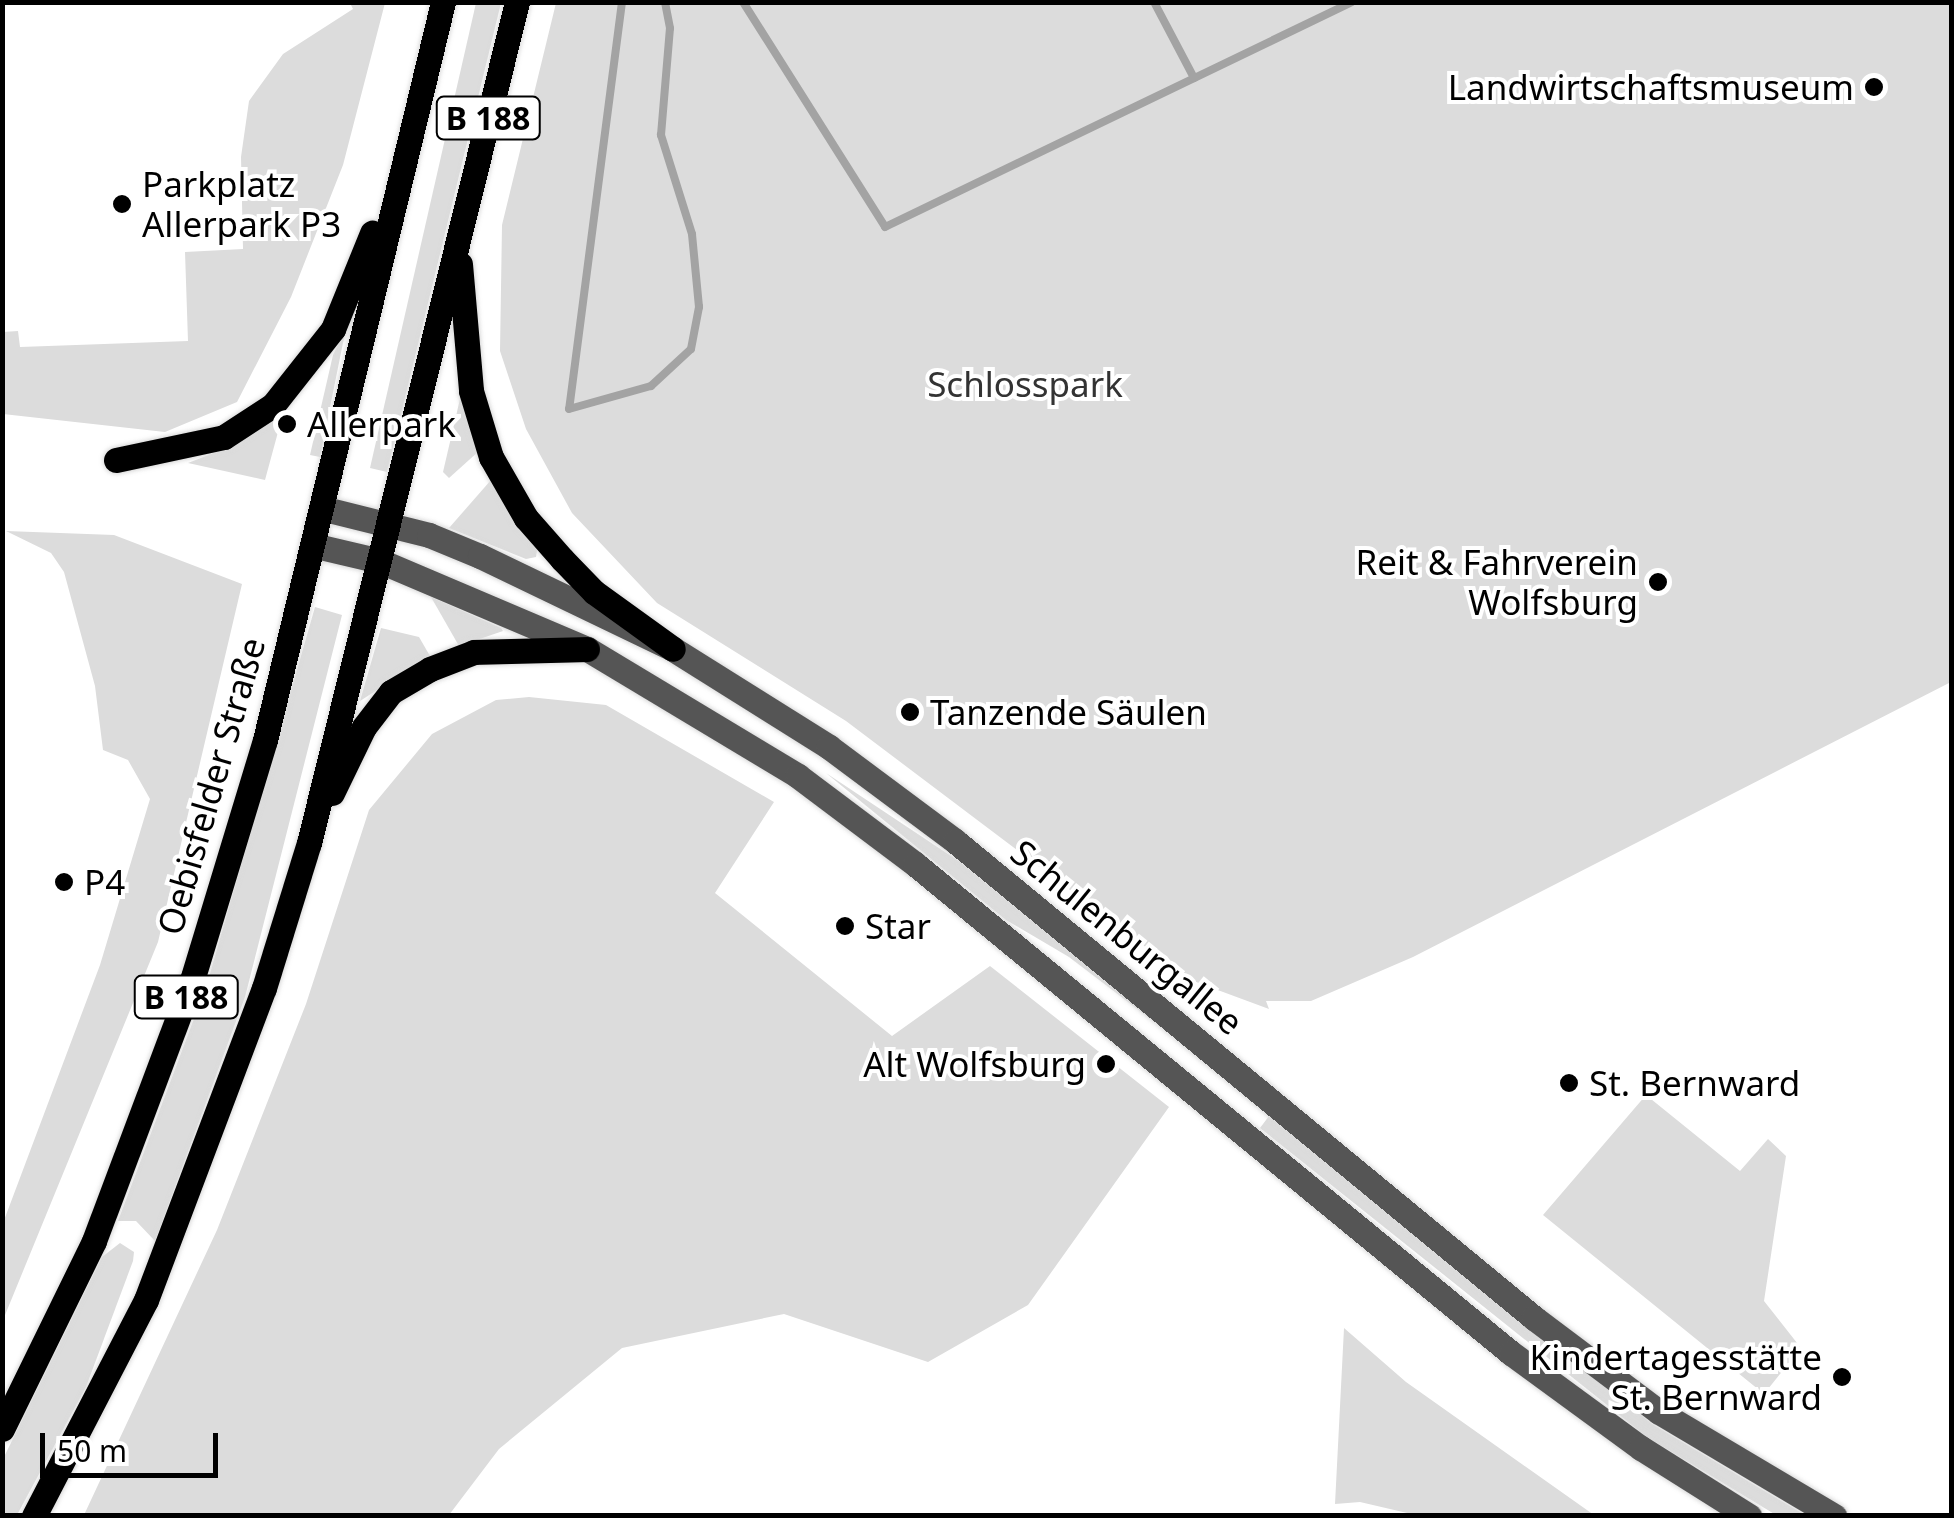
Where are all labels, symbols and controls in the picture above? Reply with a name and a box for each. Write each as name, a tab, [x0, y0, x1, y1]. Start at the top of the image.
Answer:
place label: Landwirtschaftsmuseum	[1448, 66, 1854, 108]
marker: Landwirtschaftsmuseum	[1863, 76, 1885, 98]
road number: B 188	[436, 91, 540, 145]
place label: Parkplatz Allerpark P3	[142, 163, 341, 245]
marker: Parkplatz Allerpark P3	[111, 193, 133, 215]
park label: Schlosspark	[927, 363, 1123, 405]
place label: Allerpark	[307, 403, 456, 445]
marker: Allerpark	[276, 413, 298, 435]
place label: Reit & Fahrverein Wolfsburg	[1355, 541, 1638, 623]
marker: Reit & Fahrverein Wolfsburg	[1647, 571, 1669, 593]
street label: Oebisfelder Straße	[148, 633, 274, 939]
place label: Tanzende Säulen	[930, 691, 1207, 733]
marker: Tanzende Säulen	[899, 701, 921, 723]
street label: Schulenburgallee	[1003, 831, 1251, 1043]
place label: P4	[84, 861, 125, 903]
marker: P4	[53, 871, 75, 893]
place label: Star	[865, 905, 931, 947]
marker: Star	[834, 915, 856, 937]
road number: B 188	[134, 970, 238, 1024]
place label: Alt Wolfsburg	[863, 1043, 1086, 1085]
marker: Alt Wolfsburg	[1095, 1053, 1117, 1075]
place label: St. Bernward	[1589, 1062, 1800, 1104]
marker: St. Bernward	[1558, 1072, 1580, 1094]
place label: Kindertagesstätte St. Bernward	[1530, 1336, 1822, 1418]
marker: Kindertagesstätte St. Bernward	[1831, 1366, 1853, 1388]
scale bar	[45, 1413, 222, 1475]
text: 50 m	[57, 1430, 127, 1471]

